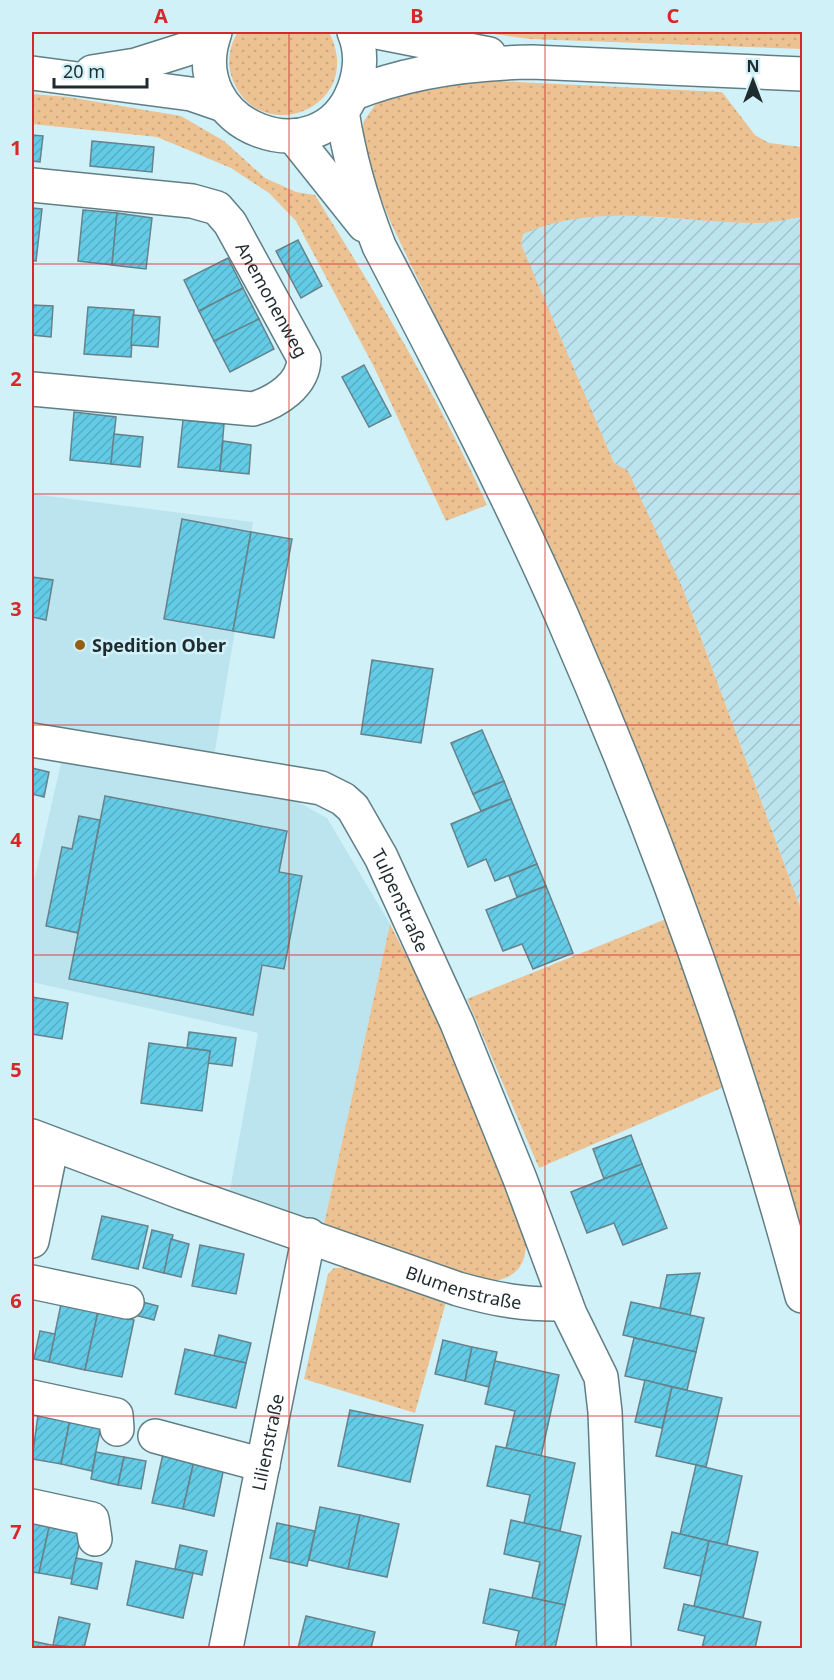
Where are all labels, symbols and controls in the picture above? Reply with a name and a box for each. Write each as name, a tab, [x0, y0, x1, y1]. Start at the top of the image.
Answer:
text: A	[154, 2, 168, 29]
text: B	[410, 2, 424, 29]
text: C	[667, 2, 680, 29]
scale bar	[54, 51, 147, 89]
north arrow	[723, 51, 783, 111]
text: N	[746, 55, 760, 77]
text: 20 m	[63, 59, 105, 83]
text: 1	[10, 134, 22, 161]
street label: Anemonenweg	[231, 238, 313, 362]
text: 2	[10, 365, 22, 392]
text: 3	[10, 595, 22, 622]
place label: Spedition Ober	[92, 633, 226, 657]
marker: Spedition Ober	[73, 638, 87, 652]
text: 4	[10, 826, 22, 853]
street label: Tulpenstraße	[367, 844, 435, 956]
text: 5	[10, 1056, 22, 1083]
street label: Blumenstraße	[403, 1260, 523, 1314]
text: 6	[10, 1287, 22, 1314]
street label: Lilienstraße	[246, 1391, 289, 1493]
text: 7	[10, 1518, 22, 1545]

